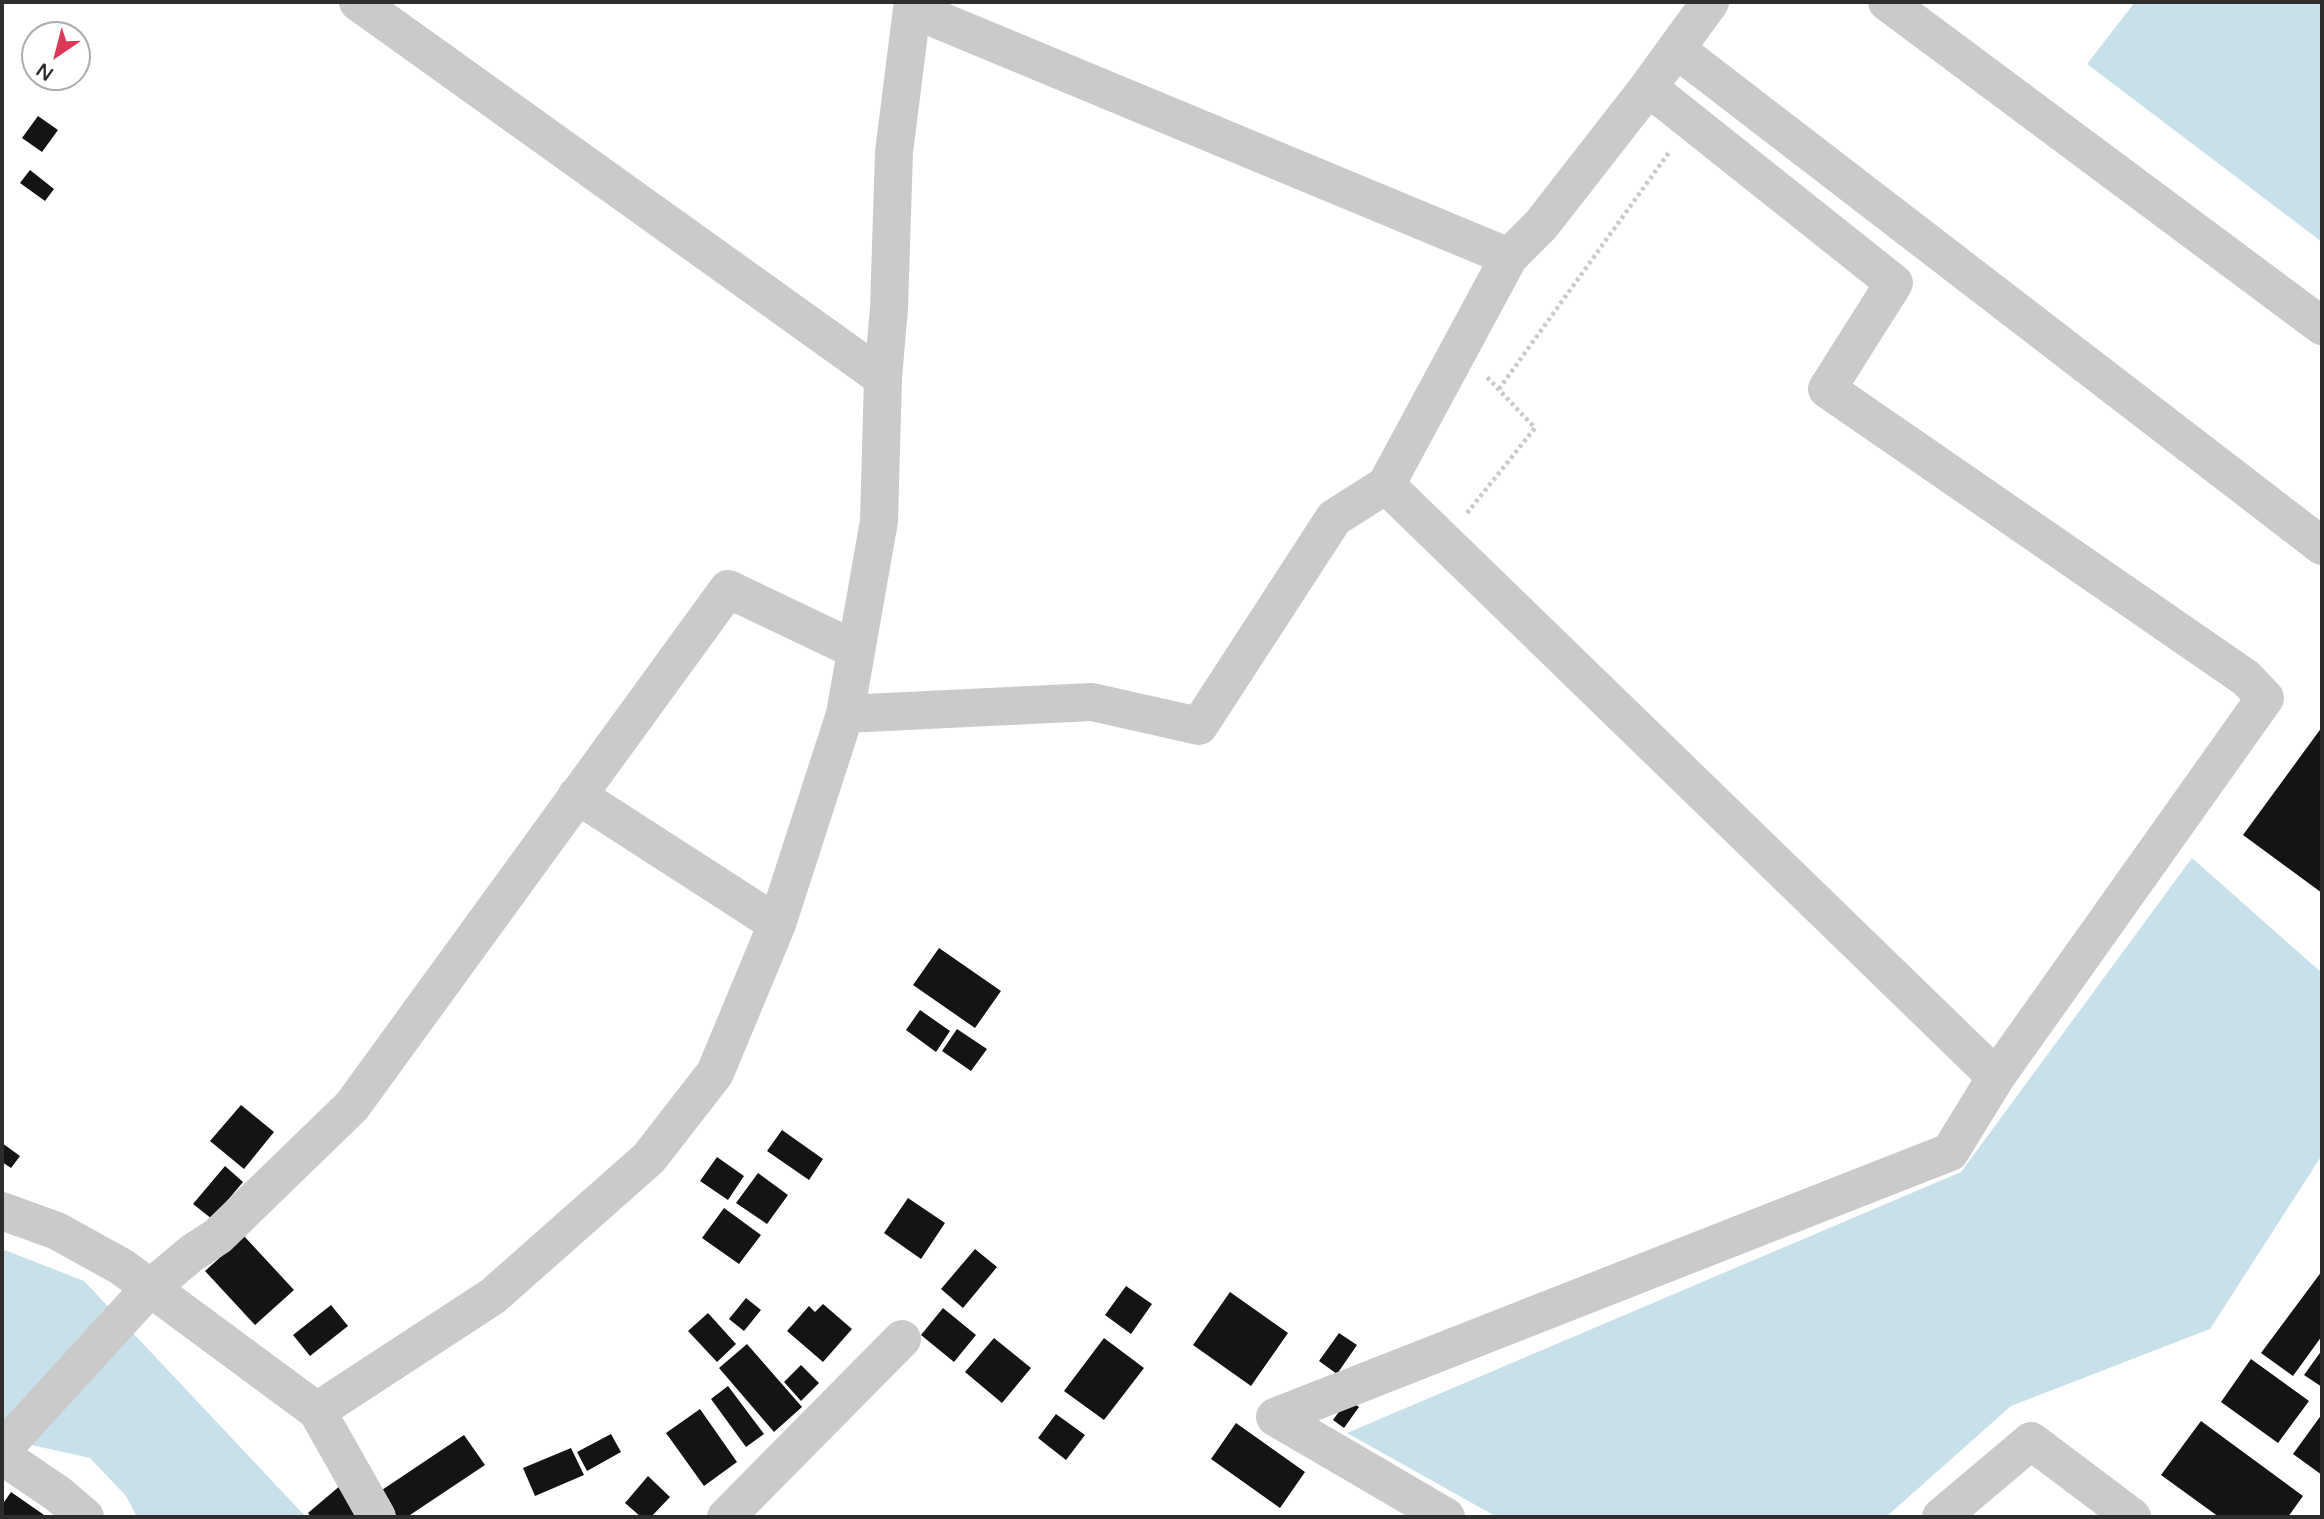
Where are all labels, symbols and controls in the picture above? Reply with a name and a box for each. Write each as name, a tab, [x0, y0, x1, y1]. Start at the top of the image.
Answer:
north arrow	[21, 21, 91, 91]
text: N	[33, 58, 58, 85]

